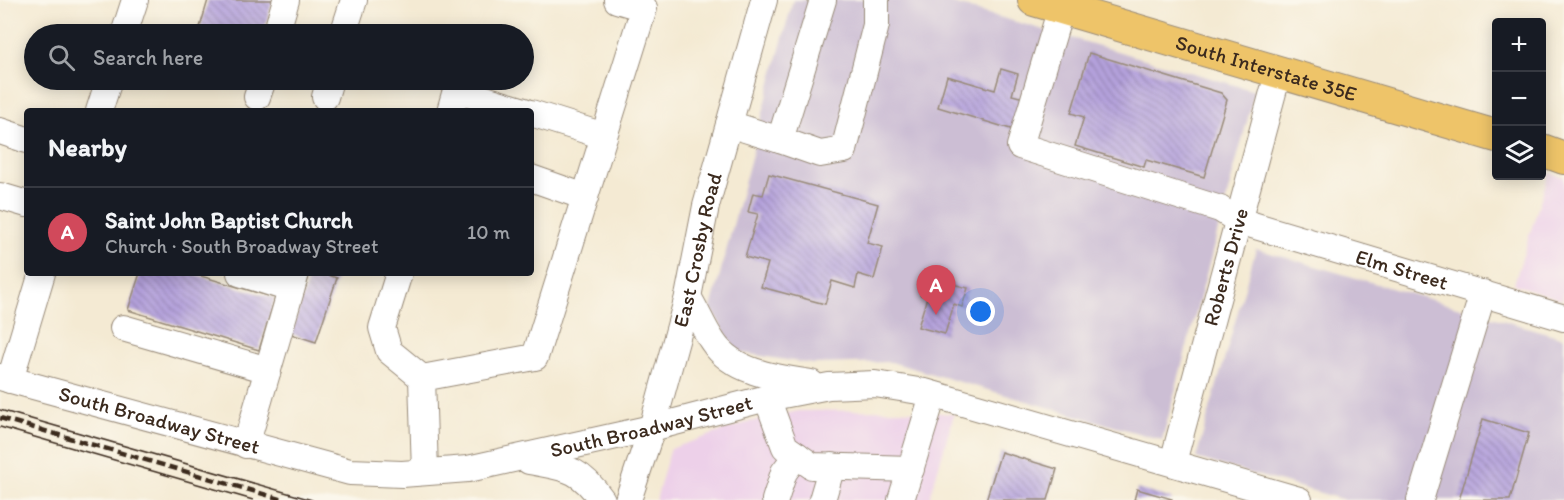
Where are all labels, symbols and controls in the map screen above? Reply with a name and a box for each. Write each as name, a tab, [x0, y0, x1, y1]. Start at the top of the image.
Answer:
map controls	[1492, 18, 1546, 180]
button: +	[1492, 18, 1546, 72]
search box	[24, 24, 534, 90]
street label: South Interstate 35E	[1173, 29, 1360, 106]
icon: search	[45, 41, 78, 74]
text: Search here	[93, 44, 203, 71]
button: −	[1492, 72, 1546, 126]
button: layers	[1492, 126, 1546, 180]
text: Nearby	[48, 131, 127, 163]
street label: East Crosby Road	[667, 169, 727, 330]
street label: Roberts Drive	[1197, 205, 1253, 329]
text: Saint John Baptist Church	[105, 207, 353, 234]
text: A	[61, 220, 74, 244]
text: 10 m	[467, 220, 510, 244]
text: Church · South Broadway Street	[105, 234, 378, 258]
street label: Elm Street	[1353, 244, 1451, 295]
pin: A	[916, 266, 956, 315]
your location	[966, 297, 995, 326]
street label: South Broadway Street	[56, 381, 263, 459]
street label: South Broadway Street	[548, 389, 755, 462]

